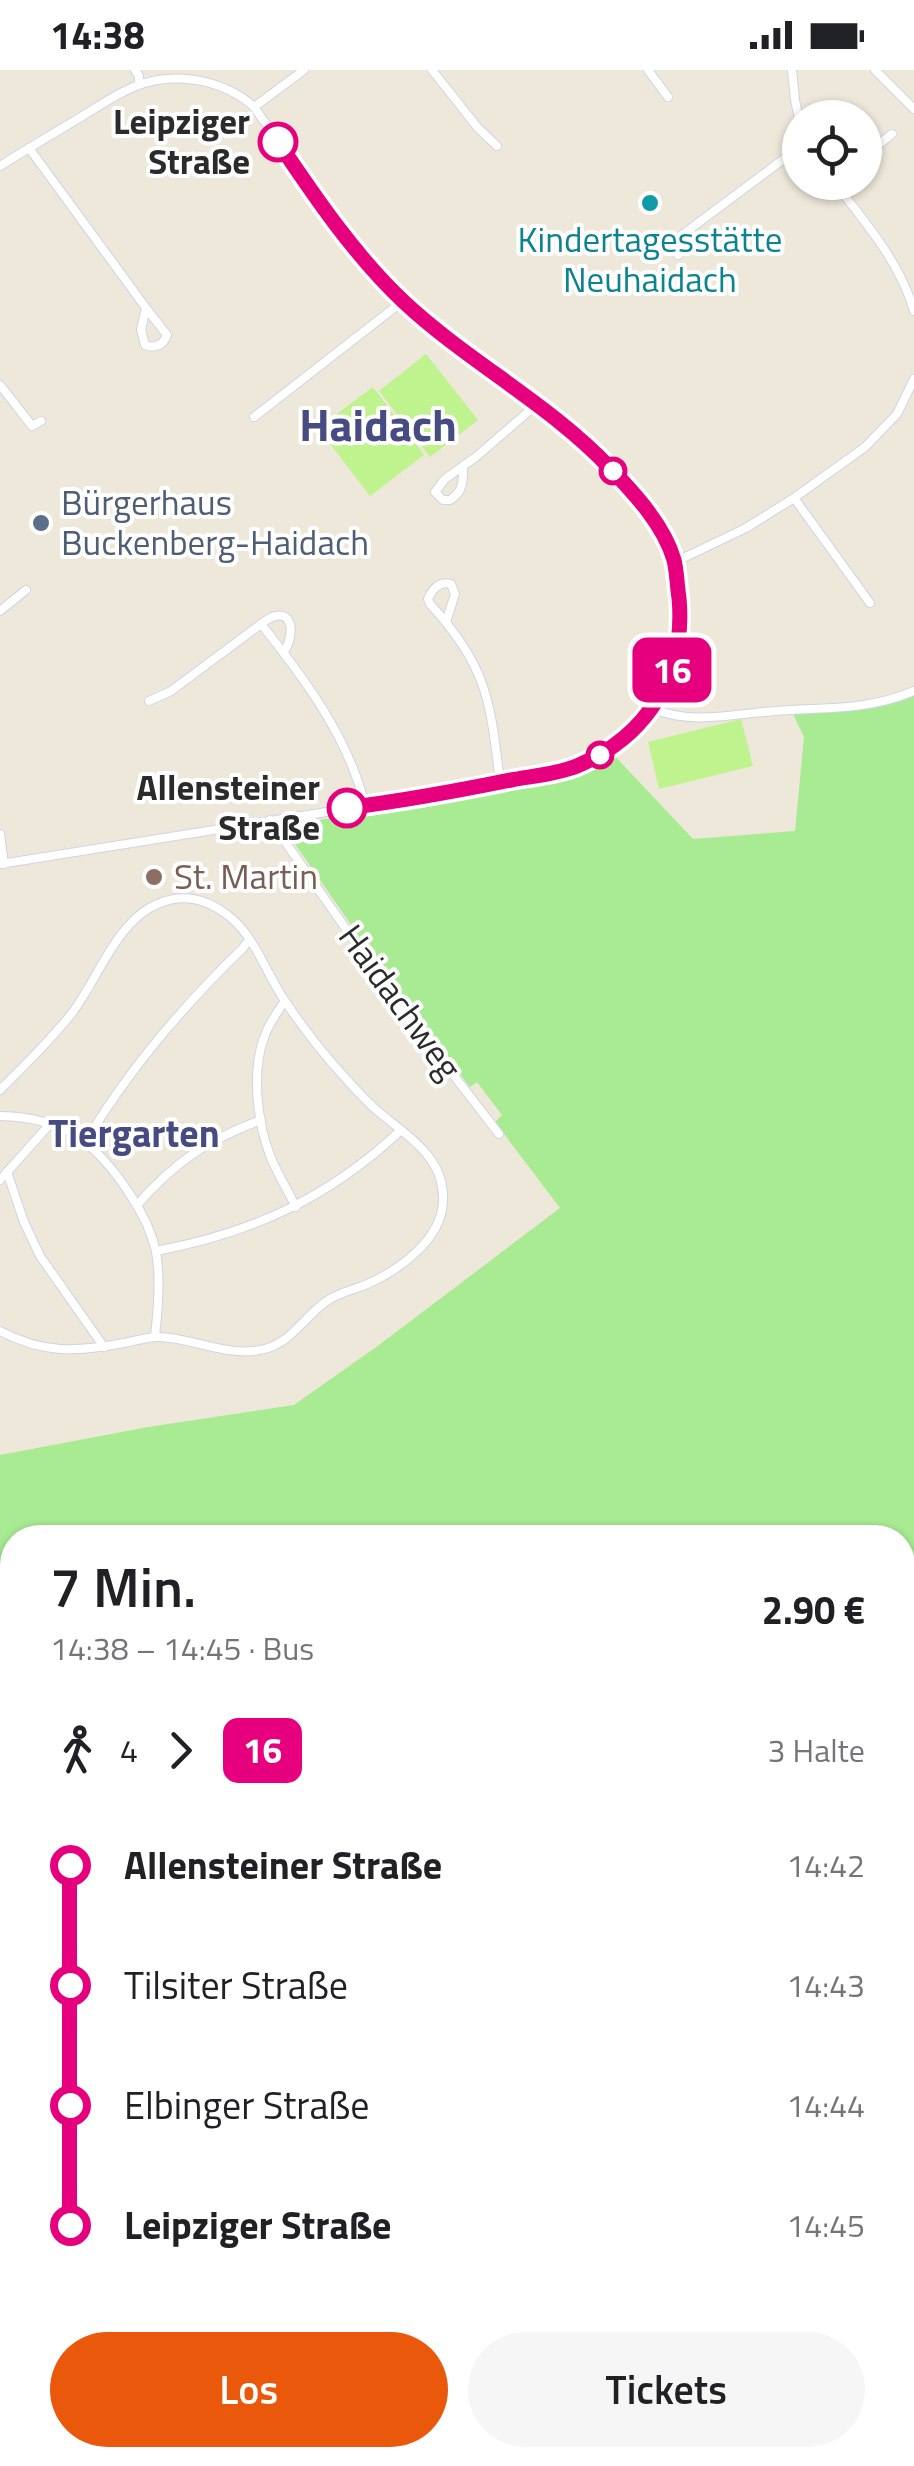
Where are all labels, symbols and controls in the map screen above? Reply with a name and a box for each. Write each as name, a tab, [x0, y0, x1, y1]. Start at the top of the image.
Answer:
text: 14:38	[50, 6, 145, 64]
place label: Leipziger Straße	[113, 94, 250, 188]
map controls	[782, 100, 882, 200]
button: locate	[782, 100, 882, 200]
marker: Leipziger Straße	[259, 123, 297, 161]
marker: Kindertagesstätte Neuhaidach	[639, 192, 661, 214]
place label: Kindertagesstätte Neuhaidach	[518, 212, 782, 306]
district label: Haidach	[299, 390, 457, 458]
unlabelled marker	[600, 458, 626, 484]
place label: Bürgerhaus Buckenberg-Haidach	[61, 475, 369, 569]
marker: Bürgerhaus Buckenberg-Haidach	[30, 512, 52, 534]
line badge: 16	[627, 638, 717, 702]
text: 16	[652, 643, 692, 697]
unlabelled marker	[587, 742, 613, 768]
place label: Allensteiner Straße	[136, 760, 320, 854]
marker: Allensteiner Straße	[328, 789, 366, 827]
place label: St. Martin	[174, 849, 318, 903]
marker: St. Martin	[143, 866, 165, 888]
street label: Haidachweg	[326, 912, 476, 1090]
district label: Tiergarten	[48, 1104, 220, 1162]
text: 7 Min.	[50, 1545, 196, 1628]
text: 2.90 €	[762, 1581, 865, 1639]
text: 14:38 – 14:45 · Bus	[50, 1624, 314, 1672]
icon: walk	[50, 1723, 105, 1778]
icon: forward	[153, 1723, 208, 1778]
text: 16	[243, 1723, 282, 1777]
text: 4	[120, 1726, 138, 1774]
text: 3 Halte	[768, 1726, 865, 1774]
text: Allensteiner Straße	[124, 1836, 442, 1894]
text: 14:42	[786, 1841, 865, 1889]
text: Tilsiter Straße	[124, 1956, 348, 2014]
text: 14:43	[786, 1961, 865, 2009]
text: Elbinger Straße	[124, 2076, 370, 2134]
text: 14:44	[786, 2081, 865, 2129]
text: Leipziger Straße	[124, 2196, 391, 2254]
text: 14:45	[786, 2201, 865, 2249]
button: Los	[50, 2332, 448, 2447]
button: Tickets	[468, 2332, 865, 2447]

